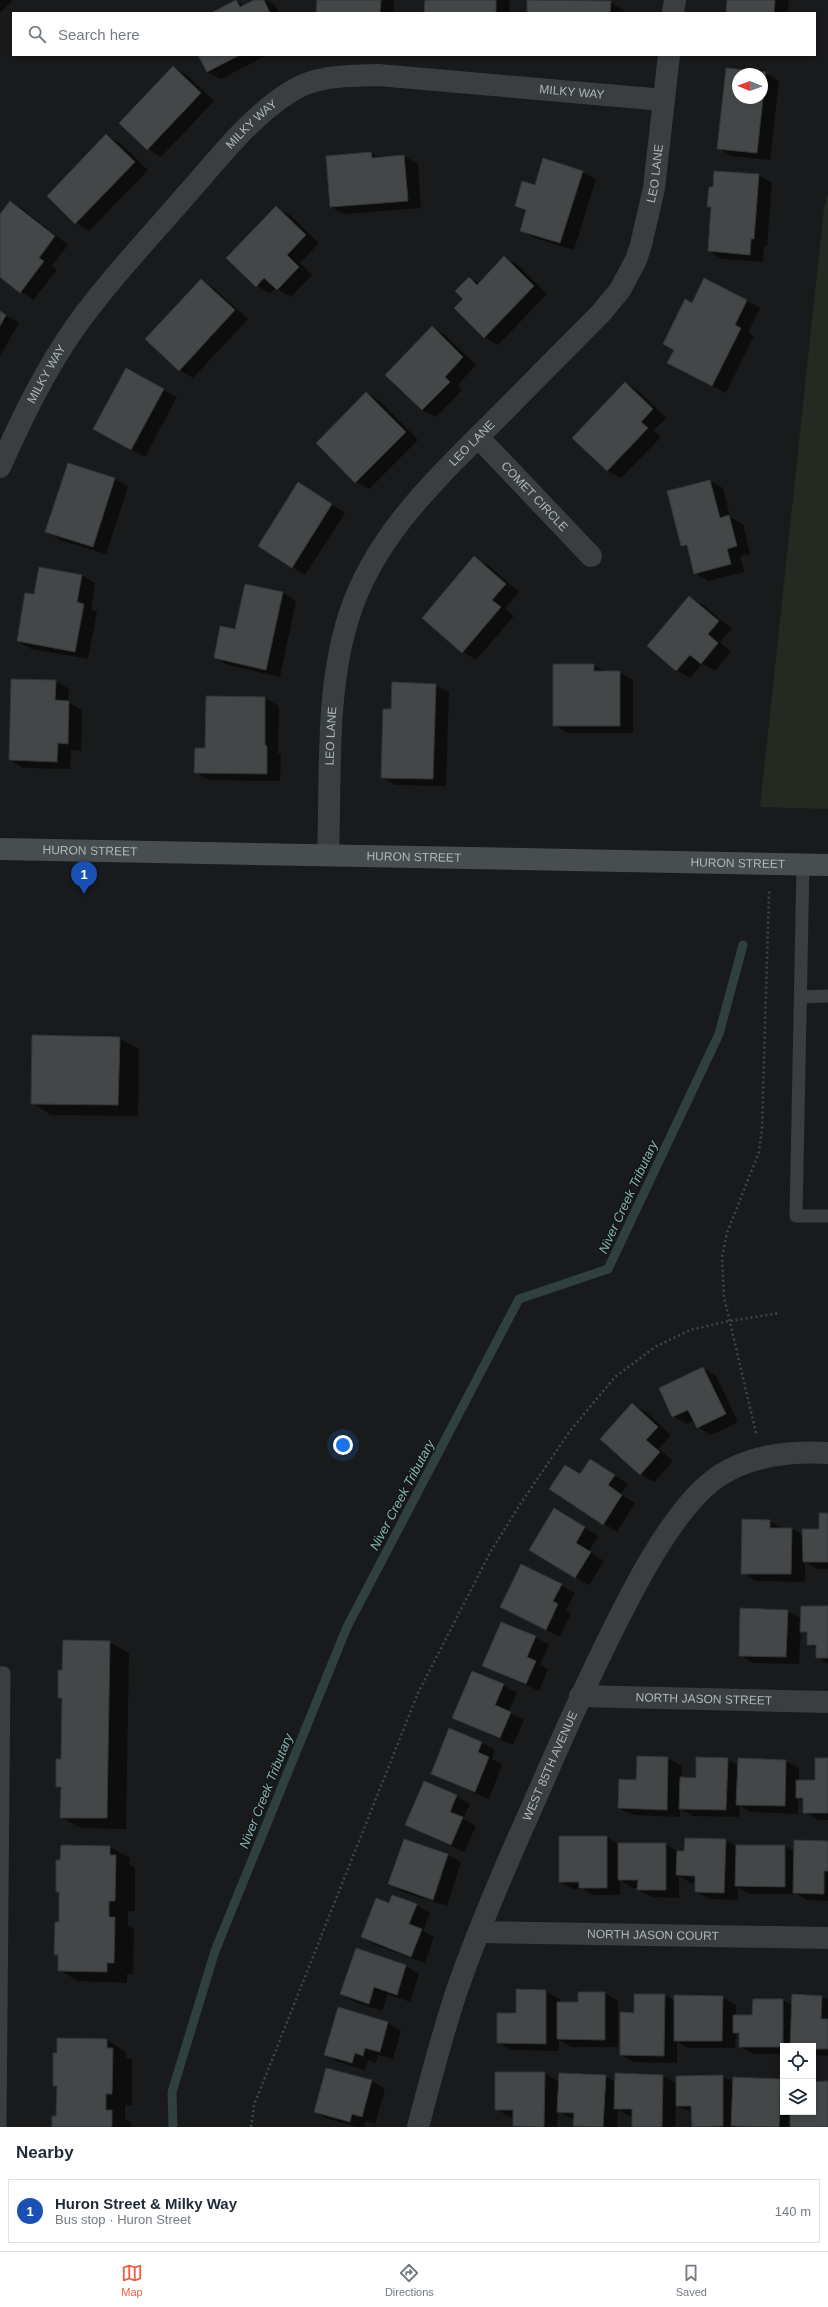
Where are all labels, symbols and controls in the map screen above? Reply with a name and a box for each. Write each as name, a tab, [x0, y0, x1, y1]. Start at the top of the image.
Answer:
search box	[12, 12, 816, 56]
icon: search	[26, 23, 48, 45]
text: Search here	[58, 26, 140, 43]
north arrow	[732, 68, 768, 104]
street label: MILKY WAY	[539, 82, 605, 102]
street label: MILKY WAY	[223, 97, 280, 152]
street label: LEO LANE	[644, 144, 666, 204]
street label: MILKY WAY	[24, 342, 69, 406]
street label: LEO LANE	[446, 417, 498, 469]
street label: COMET CIRCLE	[498, 459, 571, 534]
street label: LEO LANE	[323, 706, 339, 766]
street label: HURON STREET	[42, 843, 138, 859]
street label: HURON STREET	[366, 849, 462, 865]
street label: HURON STREET	[690, 855, 786, 871]
pin: 1	[71, 861, 97, 894]
water label: Niver Creek Tributary	[595, 1137, 661, 1256]
your location	[333, 1435, 353, 1455]
water label: Niver Creek Tributary	[367, 1436, 438, 1553]
street label: NORTH JASON STREET	[636, 1690, 773, 1708]
street label: WEST 85TH AVENUE	[520, 1709, 580, 1823]
water label: Niver Creek Tributary	[236, 1730, 296, 1851]
street label: NORTH JASON COURT	[587, 1927, 720, 1943]
map controls	[780, 2043, 816, 2115]
button: locate	[780, 2043, 816, 2079]
button: layers	[780, 2079, 816, 2115]
text: Nearby	[16, 2143, 74, 2162]
text: Huron Street & Milky Way	[55, 2195, 237, 2212]
text: 1	[26, 2204, 34, 2219]
text: 140 m	[775, 2204, 811, 2219]
text: Bus stop · Huron Street	[55, 2212, 191, 2227]
tab: Map	[121, 2262, 143, 2298]
tab: Directions	[385, 2262, 434, 2298]
tab: Saved	[676, 2262, 707, 2298]

